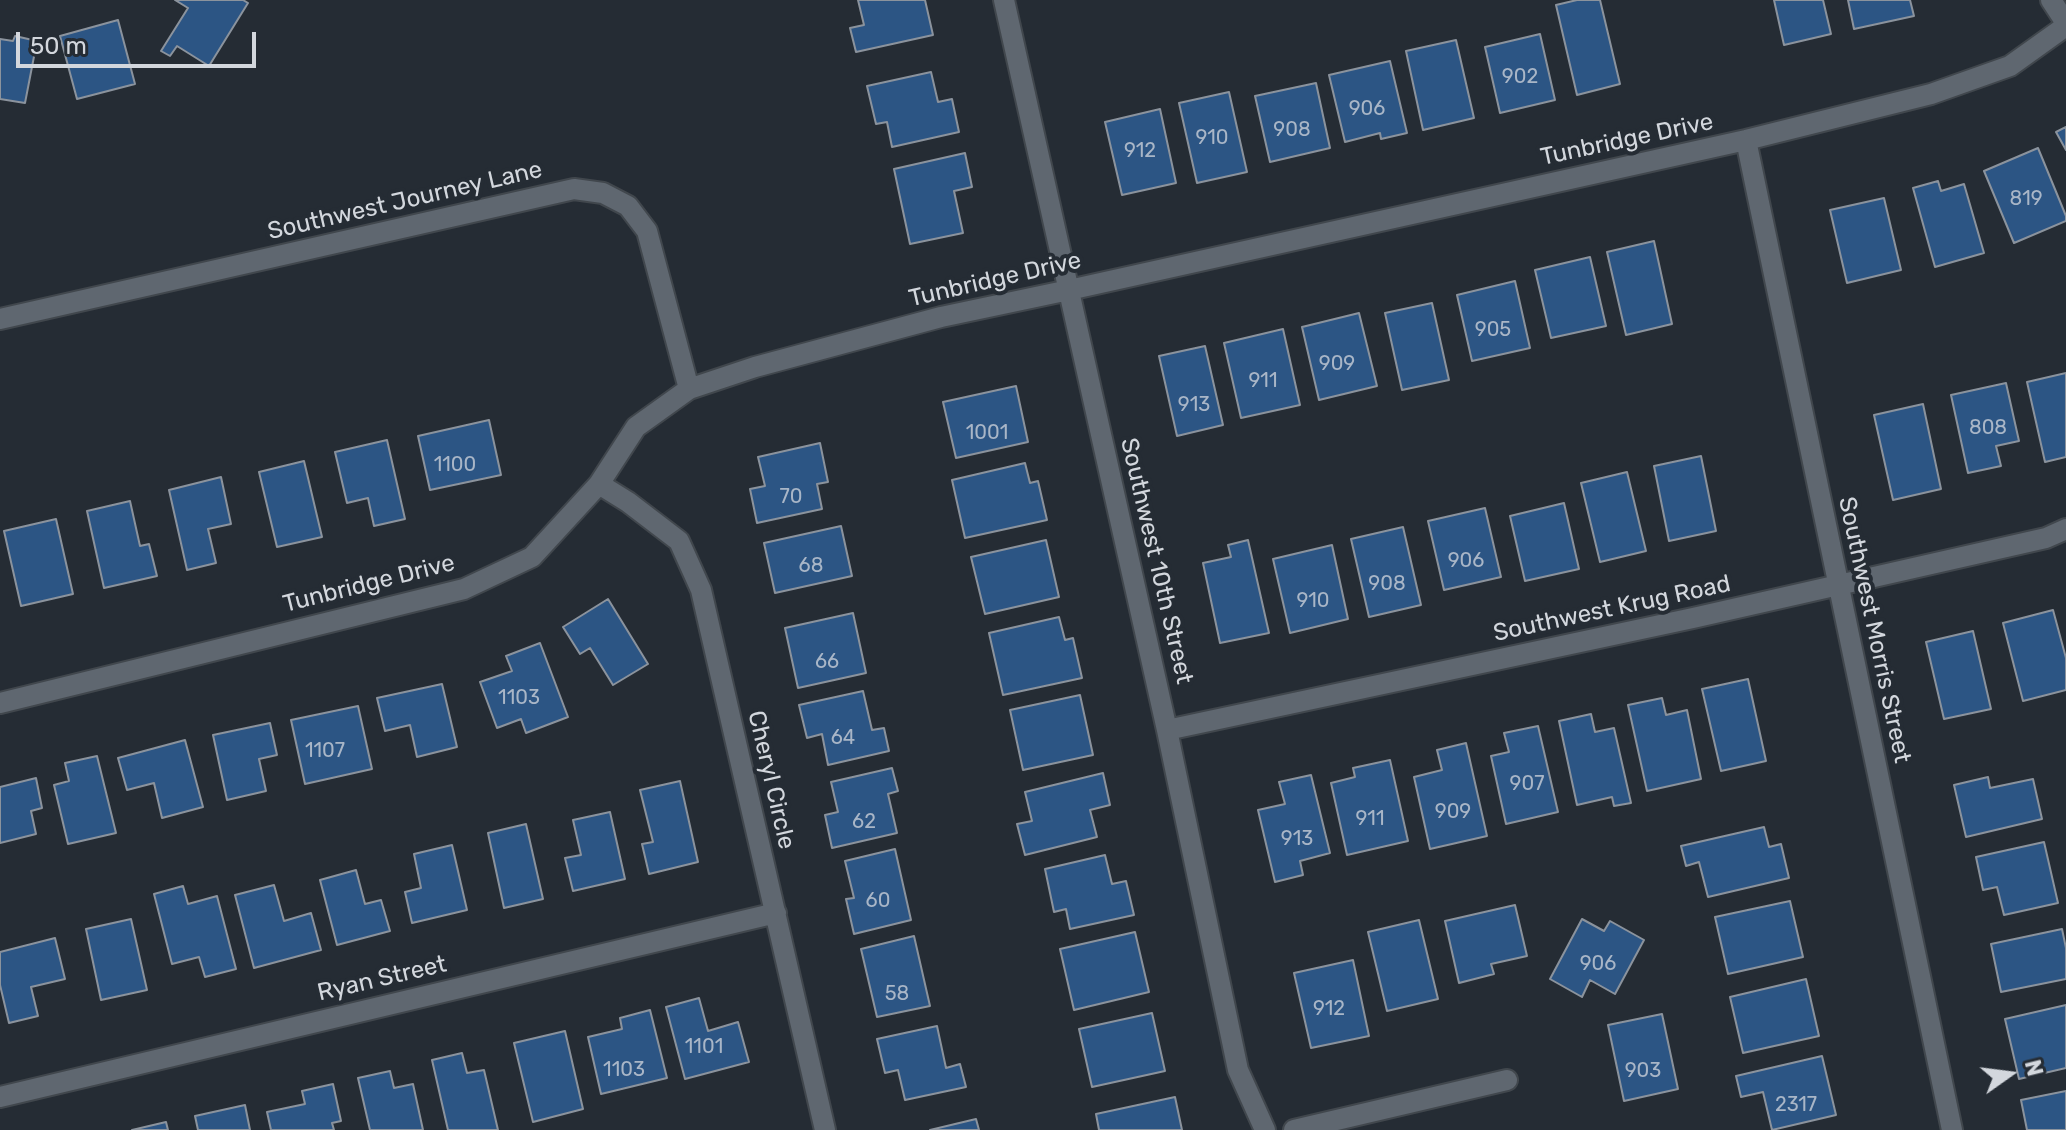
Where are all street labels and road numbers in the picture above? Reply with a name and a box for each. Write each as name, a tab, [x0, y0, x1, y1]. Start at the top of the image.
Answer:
street label: Tunbridge Drive	[1538, 108, 1716, 172]
street label: Southwest Journey Lane	[265, 155, 545, 247]
street label: Tunbridge Drive	[906, 246, 1084, 314]
street label: Southwest 10th Street	[1114, 435, 1198, 687]
street label: Southwest Morris Street	[1832, 494, 1916, 766]
street label: Tunbridge Drive	[280, 549, 458, 619]
street label: Southwest Krug Road	[1491, 570, 1733, 648]
street label: Cheryl Circle	[741, 708, 801, 852]
street label: Ryan Street	[315, 950, 449, 1008]

